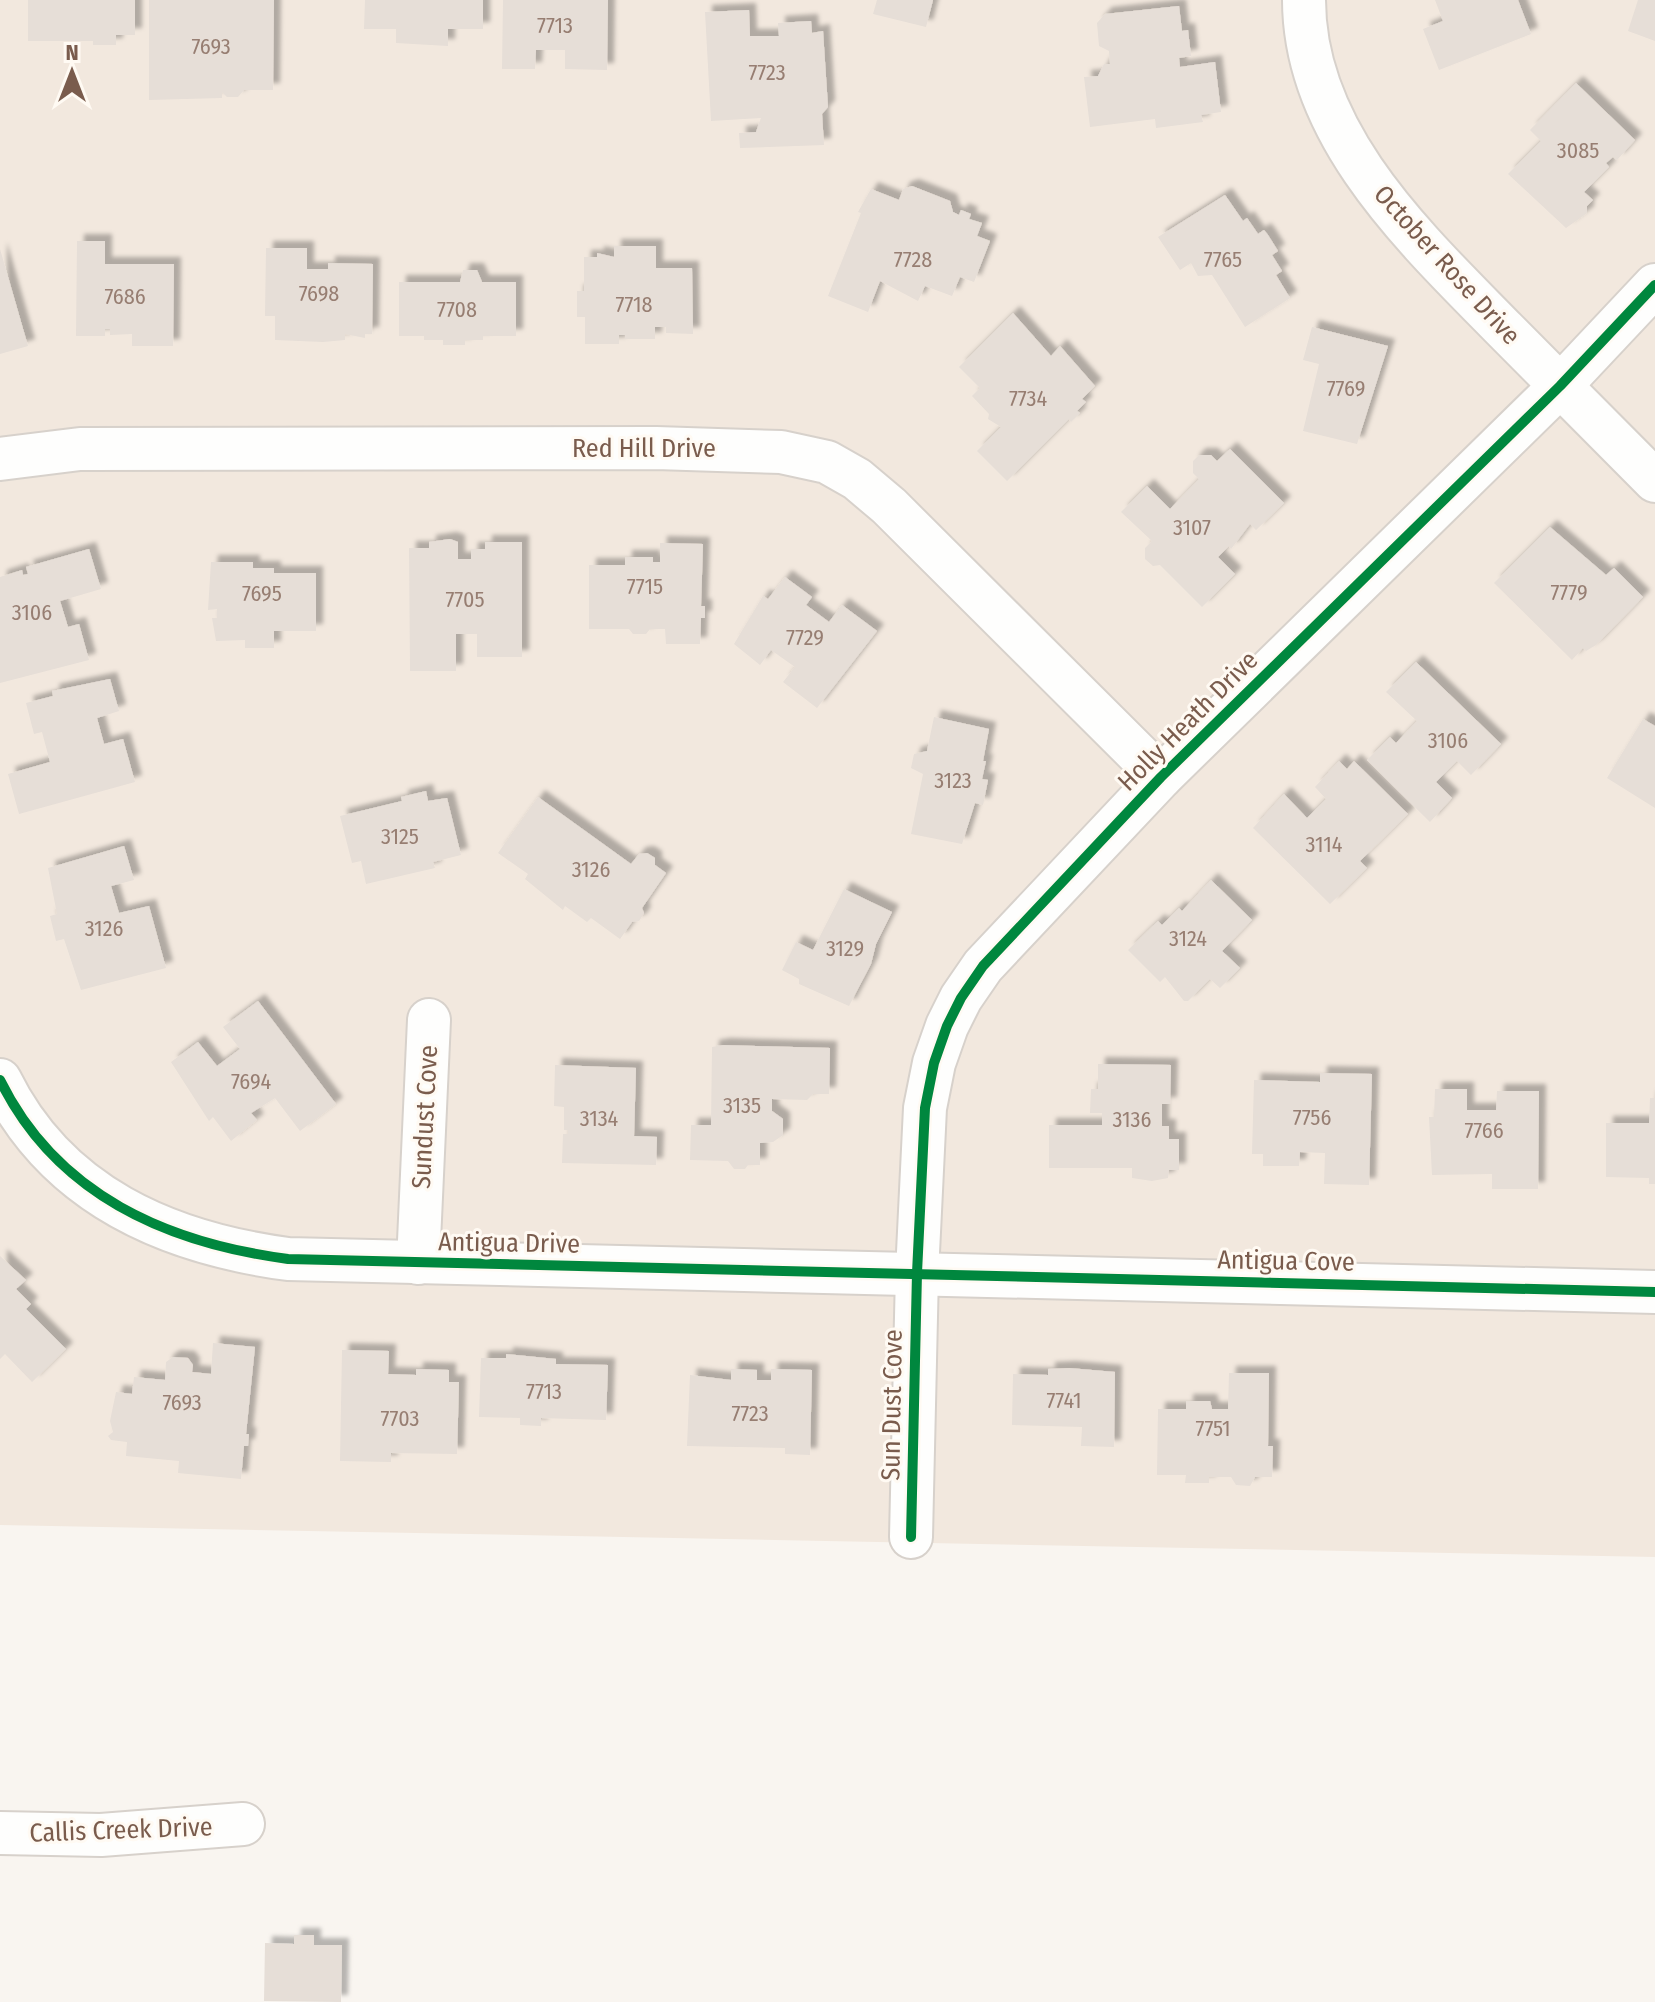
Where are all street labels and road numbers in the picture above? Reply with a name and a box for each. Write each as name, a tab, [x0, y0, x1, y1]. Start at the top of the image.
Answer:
street label: October Rose Drive	[1367, 179, 1527, 351]
street label: Red Hill Drive	[572, 433, 716, 464]
street label: Holly Heath Drive	[1112, 645, 1264, 797]
street label: Sundust Cove	[406, 1044, 444, 1190]
street label: Antigua Drive	[438, 1226, 580, 1260]
street label: Antigua Cove	[1217, 1244, 1355, 1278]
street label: Sun Dust Cove	[875, 1329, 909, 1481]
street label: Callis Creek Drive	[29, 1811, 213, 1849]

